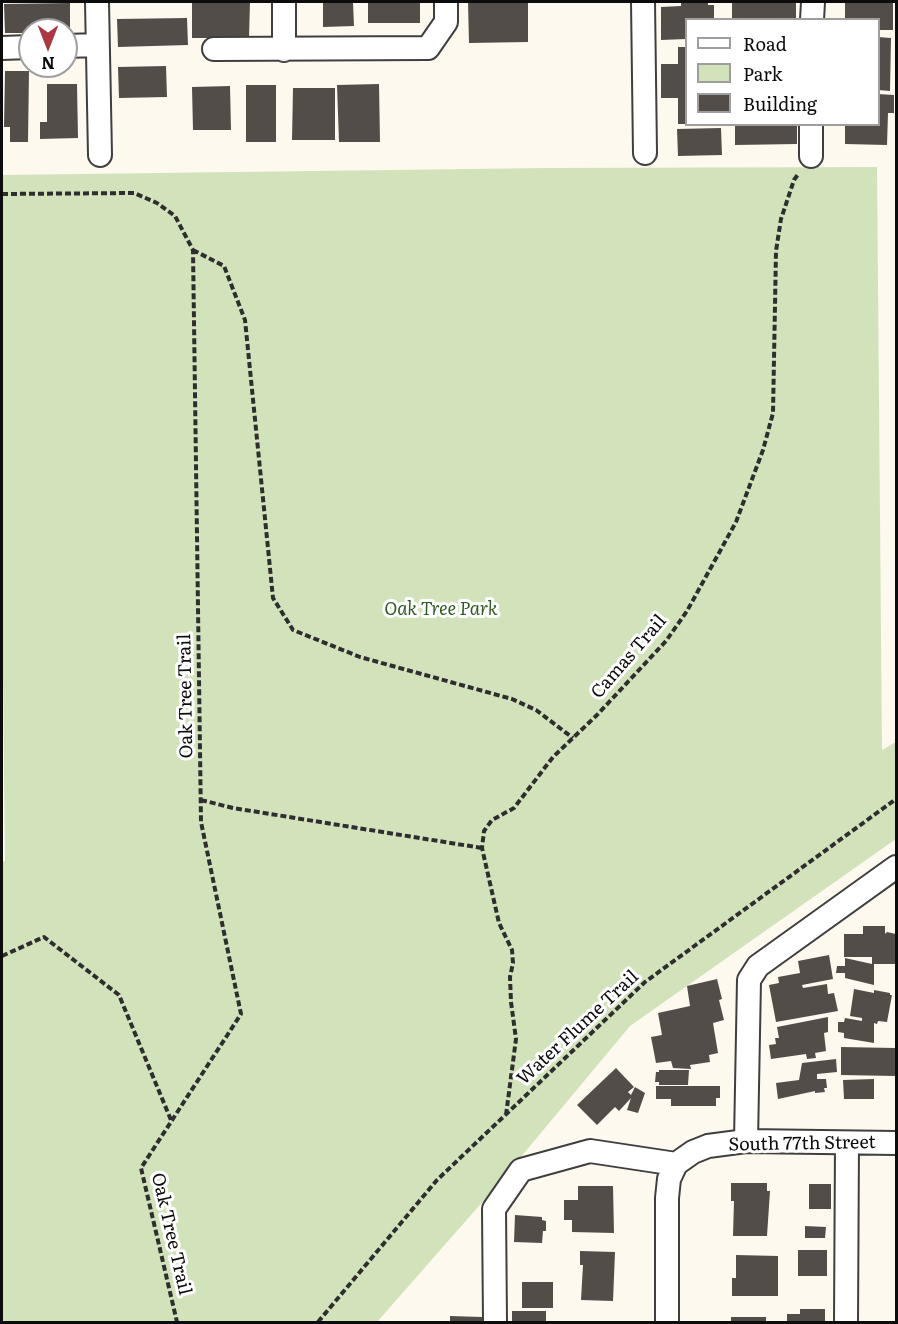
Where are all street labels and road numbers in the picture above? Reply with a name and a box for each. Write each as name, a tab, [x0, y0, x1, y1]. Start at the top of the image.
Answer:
street label: Camas Trail	[587, 611, 671, 703]
street label: Oak Tree Trail	[174, 634, 198, 758]
street label: Water Flume Trail	[513, 966, 643, 1090]
street label: South 77th Street	[728, 1132, 876, 1156]
street label: Oak Tree Trail	[146, 1171, 196, 1297]

